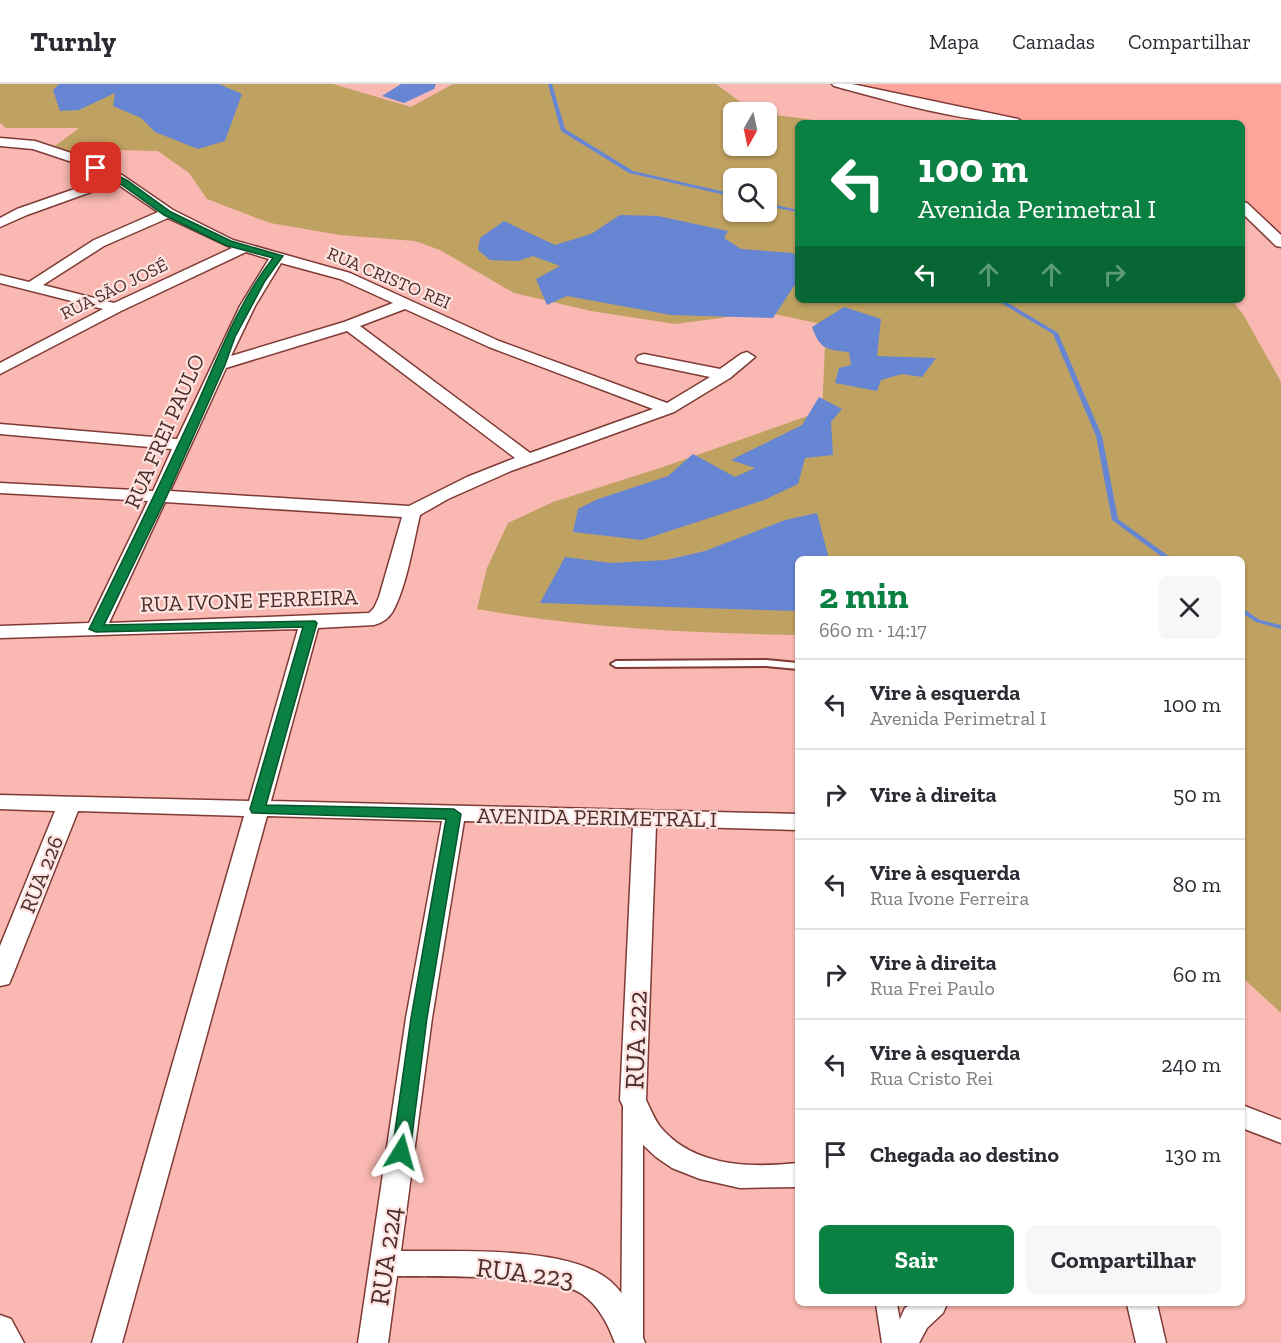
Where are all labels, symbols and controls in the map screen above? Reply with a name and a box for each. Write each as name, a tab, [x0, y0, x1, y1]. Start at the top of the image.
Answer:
text: Turnly	[30, 25, 116, 58]
text: Mapa	[929, 29, 979, 54]
text: Camadas	[1012, 29, 1095, 54]
text: Compartilhar	[1128, 29, 1251, 54]
north arrow	[723, 102, 777, 156]
map controls	[723, 102, 777, 222]
pin	[70, 142, 121, 193]
text: 100 m	[918, 142, 1028, 193]
icon: left	[819, 144, 897, 222]
icon: arrive	[79, 151, 112, 184]
button: search	[723, 168, 777, 222]
text: Avenida Perimetral I	[918, 193, 1156, 225]
street label: RUA CRISTO REI	[324, 242, 454, 314]
street label: RUA SÃO JOSÉ	[57, 254, 171, 324]
icon: left	[909, 258, 942, 291]
icon: ahead	[972, 258, 1005, 291]
icon: ahead	[1035, 258, 1068, 291]
icon: right	[1098, 258, 1131, 291]
street label: RUA FREI PAULO	[118, 350, 211, 513]
text: 2 min	[819, 574, 909, 617]
button: close	[1158, 576, 1221, 639]
street label: RUA IVONE FERREIRA	[140, 583, 359, 618]
text: 660 m · 14:17	[819, 618, 927, 642]
text: Vire à esquerda	[870, 679, 1020, 706]
icon: left	[819, 688, 852, 721]
text: 100 m	[1163, 691, 1221, 718]
text: Avenida Perimetral I	[870, 706, 1046, 730]
icon: right	[819, 778, 852, 811]
text: Vire à direita	[870, 781, 997, 808]
text: 50 m	[1173, 781, 1221, 808]
street label: AVENIDA PERIMETRAL I	[477, 802, 717, 833]
street label: RUA 226	[14, 832, 69, 917]
text: Vire à esquerda	[870, 859, 1020, 886]
icon: left	[819, 868, 852, 901]
text: 80 m	[1173, 871, 1221, 898]
text: Rua Ivone Ferreira	[870, 886, 1029, 910]
text: Vire à direita	[870, 949, 997, 976]
icon: right	[819, 958, 852, 991]
text: 60 m	[1173, 961, 1221, 988]
text: Rua Frei Paulo	[870, 976, 995, 1000]
street label: RUA 222	[618, 990, 654, 1090]
text: Vire à esquerda	[870, 1039, 1020, 1066]
icon: left	[819, 1048, 852, 1081]
text: 240 m	[1161, 1051, 1221, 1078]
text: Rua Cristo Rei	[870, 1066, 993, 1090]
position arrow	[369, 1120, 433, 1184]
icon: arrive	[819, 1138, 852, 1171]
text: Chegada ao destino	[870, 1141, 1059, 1168]
text: 130 m	[1165, 1141, 1221, 1168]
street label: RUA 224	[363, 1204, 409, 1308]
button: Sair	[819, 1225, 1014, 1294]
button: Compartilhar	[1026, 1225, 1221, 1294]
street label: RUA 223	[474, 1251, 576, 1295]

